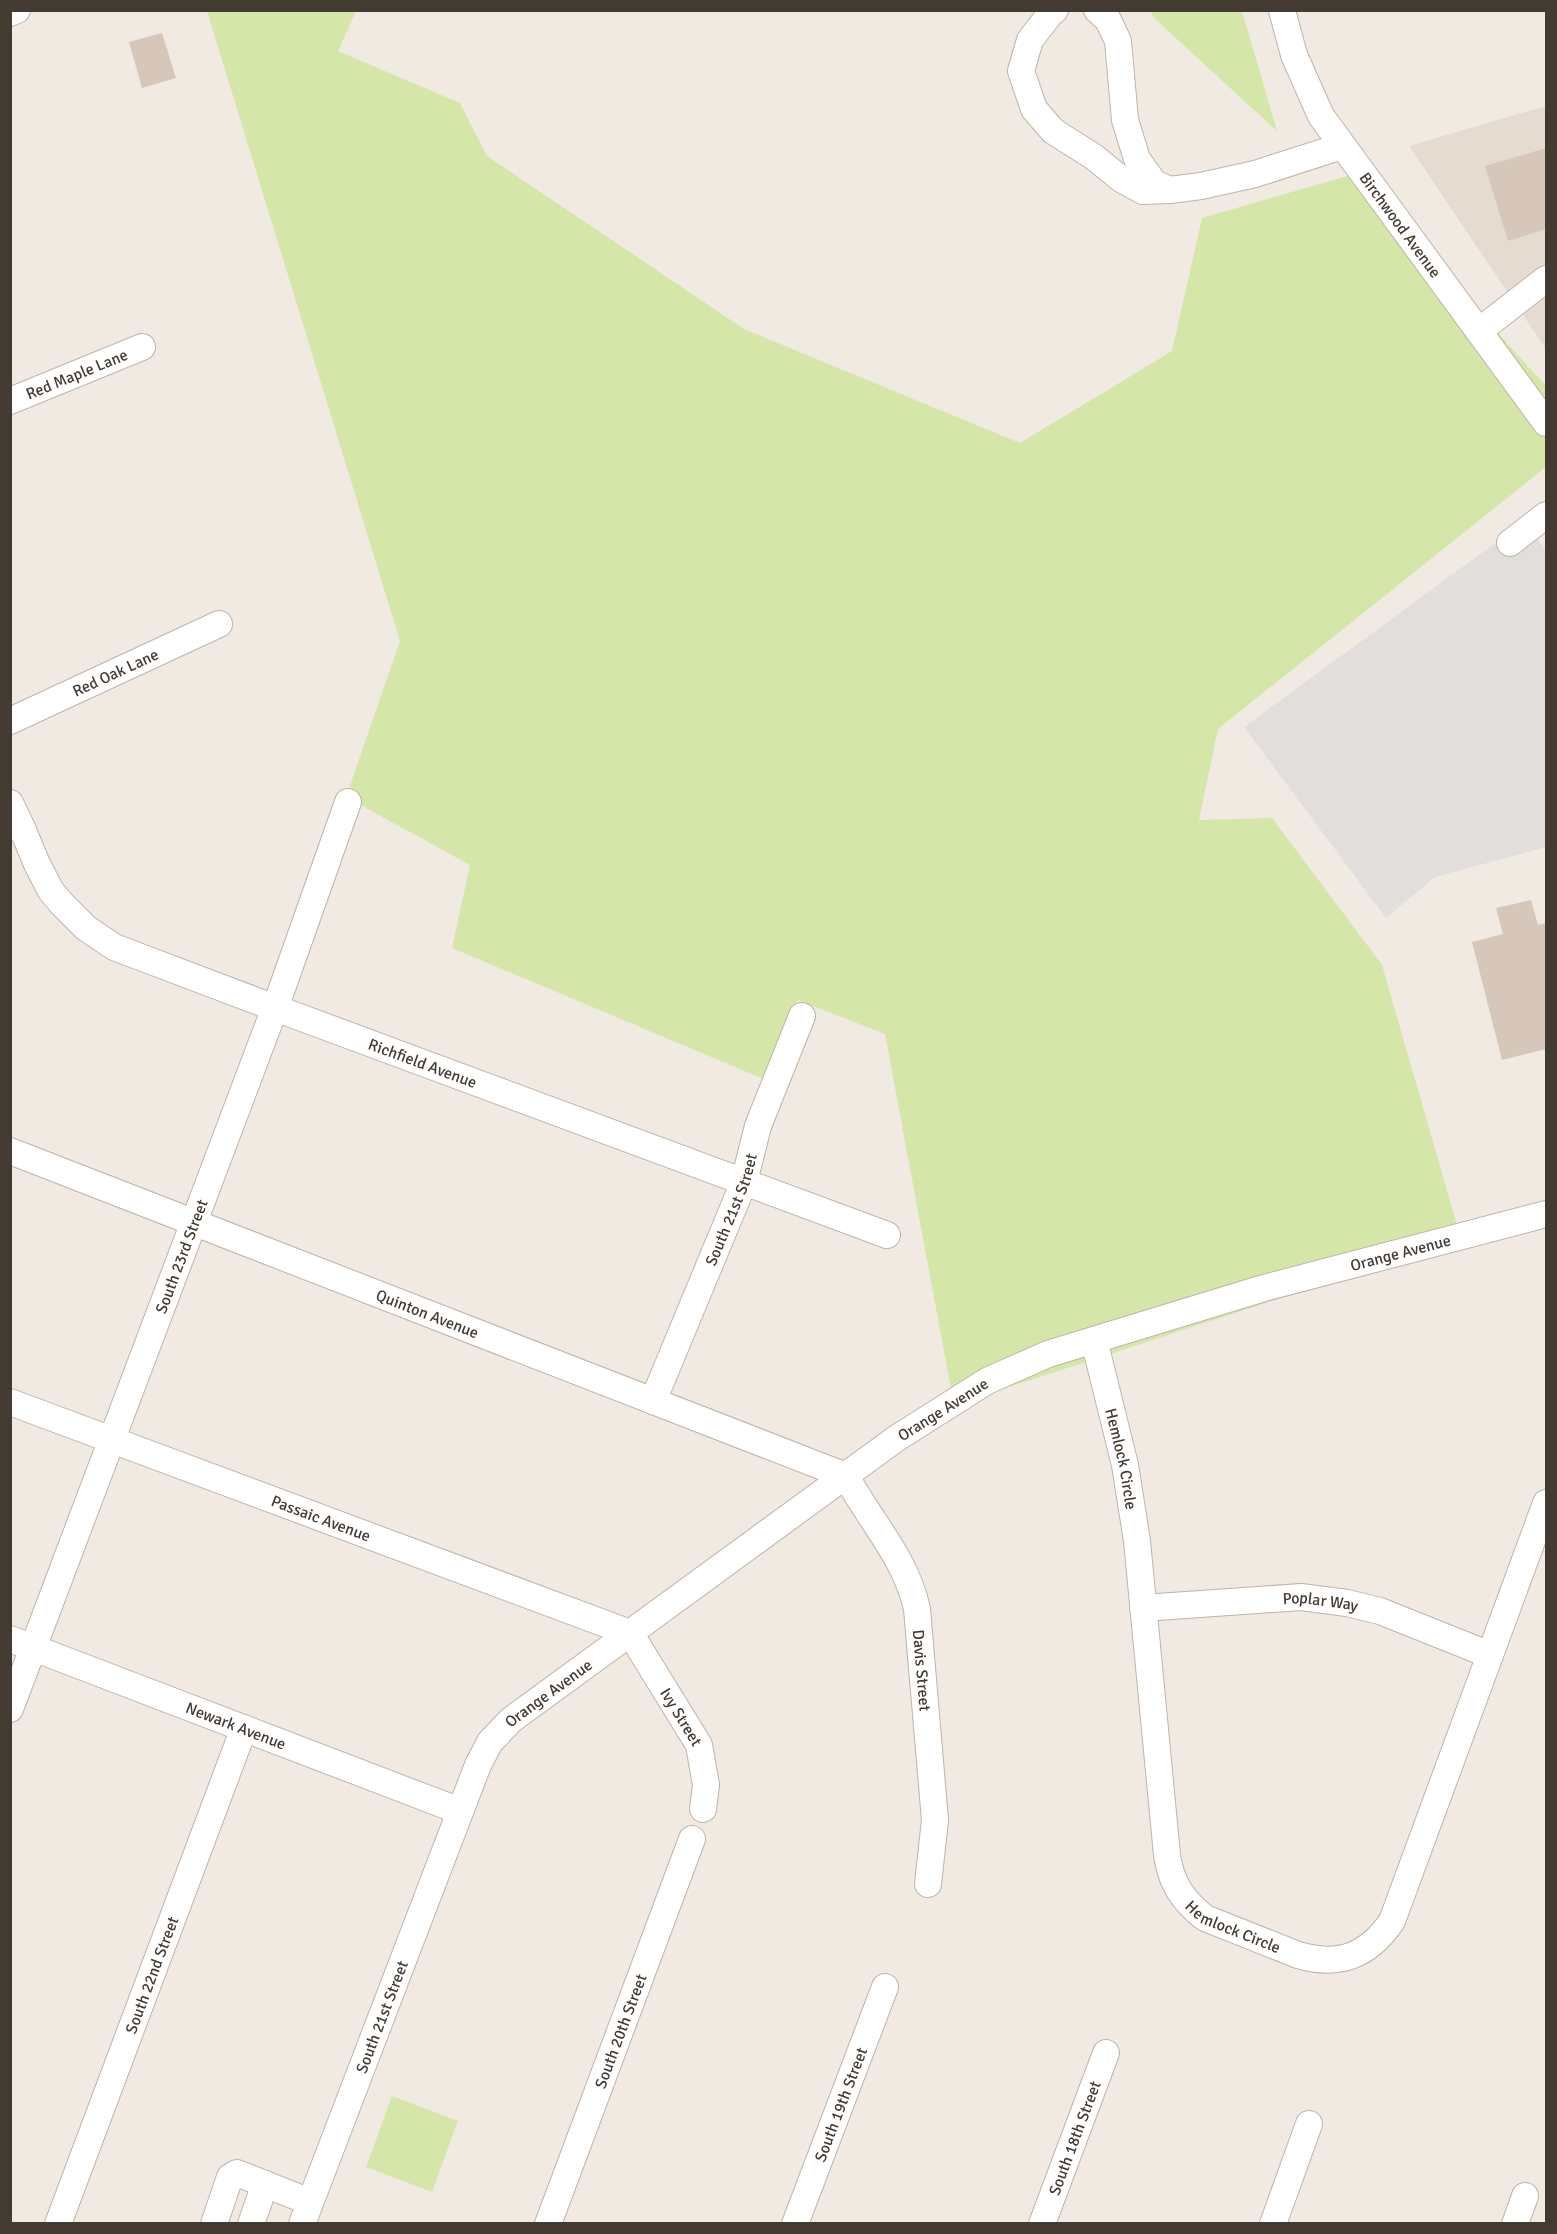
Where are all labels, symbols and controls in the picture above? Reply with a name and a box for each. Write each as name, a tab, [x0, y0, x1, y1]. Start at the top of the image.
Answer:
street label: Birchwood Avenue	[1355, 169, 1445, 282]
street label: Red Maple Lane	[23, 345, 131, 404]
street label: Red Oak Lane	[69, 645, 162, 702]
street label: Richfield Avenue	[365, 1034, 479, 1093]
street label: South 21st Street	[701, 1151, 762, 1269]
street label: South 23rd Street	[151, 1196, 213, 1317]
street label: Orange Avenue	[1348, 1230, 1453, 1276]
street label: Quinton Avenue	[373, 1285, 481, 1343]
street label: Orange Avenue	[894, 1374, 992, 1446]
street label: Hemlock Circle	[1100, 1406, 1141, 1511]
street label: Passaic Avenue	[268, 1491, 373, 1546]
street label: Poplar Way	[1282, 1588, 1361, 1616]
street label: Davis Street	[908, 1629, 935, 1712]
street label: Orange Avenue	[501, 1655, 596, 1732]
street label: Ivy Street	[655, 1684, 706, 1750]
street label: Newark Avenue	[183, 1698, 289, 1755]
street label: Hemlock Circle	[1180, 1897, 1283, 1958]
street label: South 22nd Street	[121, 1914, 184, 2037]
street label: South 21st Street	[352, 1958, 413, 2076]
street label: South 20th Street	[591, 1971, 652, 2091]
street label: South 19th Street	[811, 2044, 872, 2165]
street label: South 18th Street	[1045, 2078, 1106, 2198]

